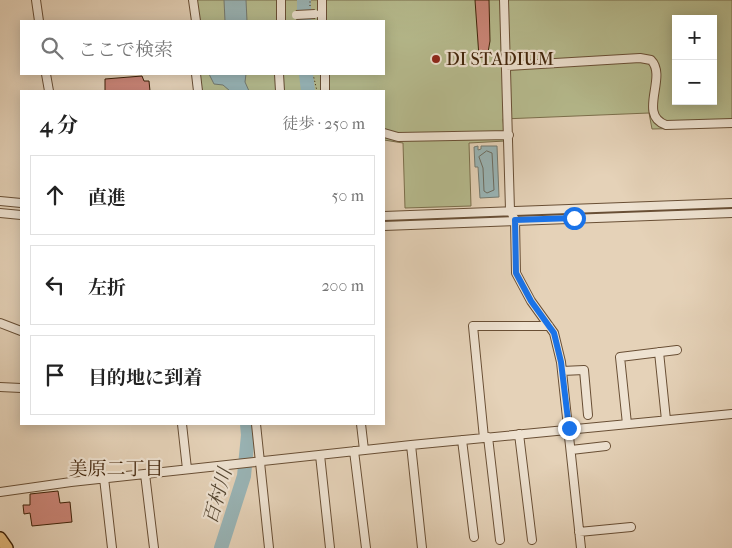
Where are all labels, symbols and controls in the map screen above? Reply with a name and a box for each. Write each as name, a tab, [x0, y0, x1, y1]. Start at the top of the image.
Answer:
map controls	[672, 15, 717, 105]
button: +	[672, 15, 717, 60]
search box	[20, 20, 385, 75]
icon: search	[38, 34, 66, 62]
text: ここで検索	[78, 39, 173, 61]
place label: DI STADIUM	[446, 49, 554, 70]
marker: DI STADIUM	[430, 53, 442, 65]
button: −	[672, 60, 717, 105]
text: 4 分	[40, 113, 78, 137]
text: 徒歩 · 250 m	[282, 114, 365, 133]
icon: ahead	[41, 181, 69, 209]
text: 50 m	[332, 186, 364, 205]
text: 直進	[88, 187, 126, 209]
route start	[563, 207, 586, 230]
icon: left	[41, 271, 69, 299]
text: 200 m	[321, 276, 364, 295]
text: 左折	[88, 277, 126, 299]
icon: arrive	[41, 361, 69, 389]
text: 目的地に到着	[88, 367, 202, 389]
route end	[558, 417, 581, 440]
district label: 美原二丁目	[68, 458, 164, 480]
water label: 百村川	[200, 464, 237, 527]

